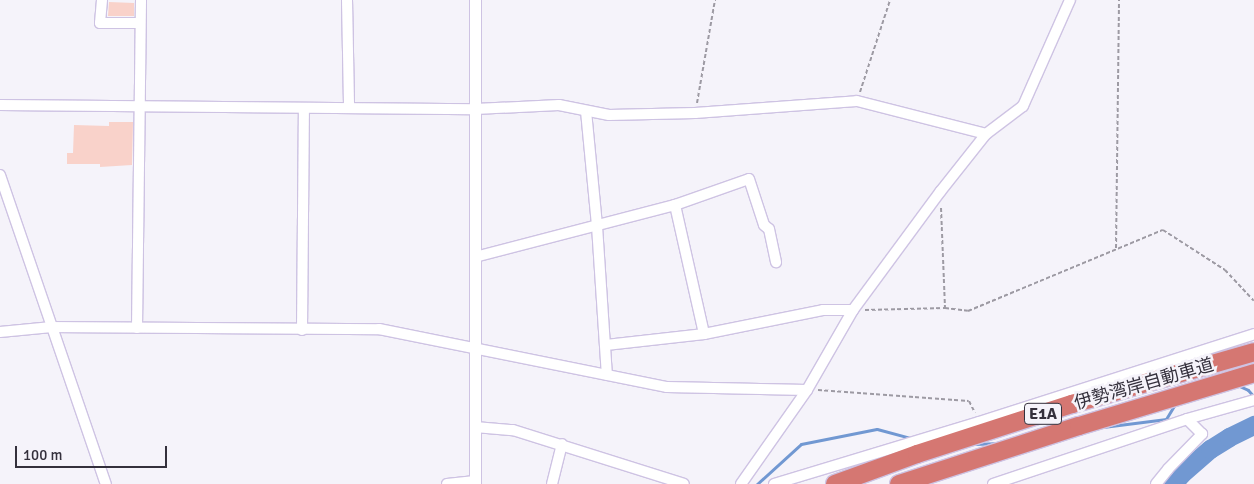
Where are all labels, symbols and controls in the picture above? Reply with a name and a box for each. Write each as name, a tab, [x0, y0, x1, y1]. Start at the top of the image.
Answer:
street label: 伊勢湾岸自動車道	[1072, 354, 1216, 414]
road number: E1A	[1023, 400, 1063, 428]
scale bar	[18, 436, 170, 468]
text: 100 m	[23, 446, 63, 464]

